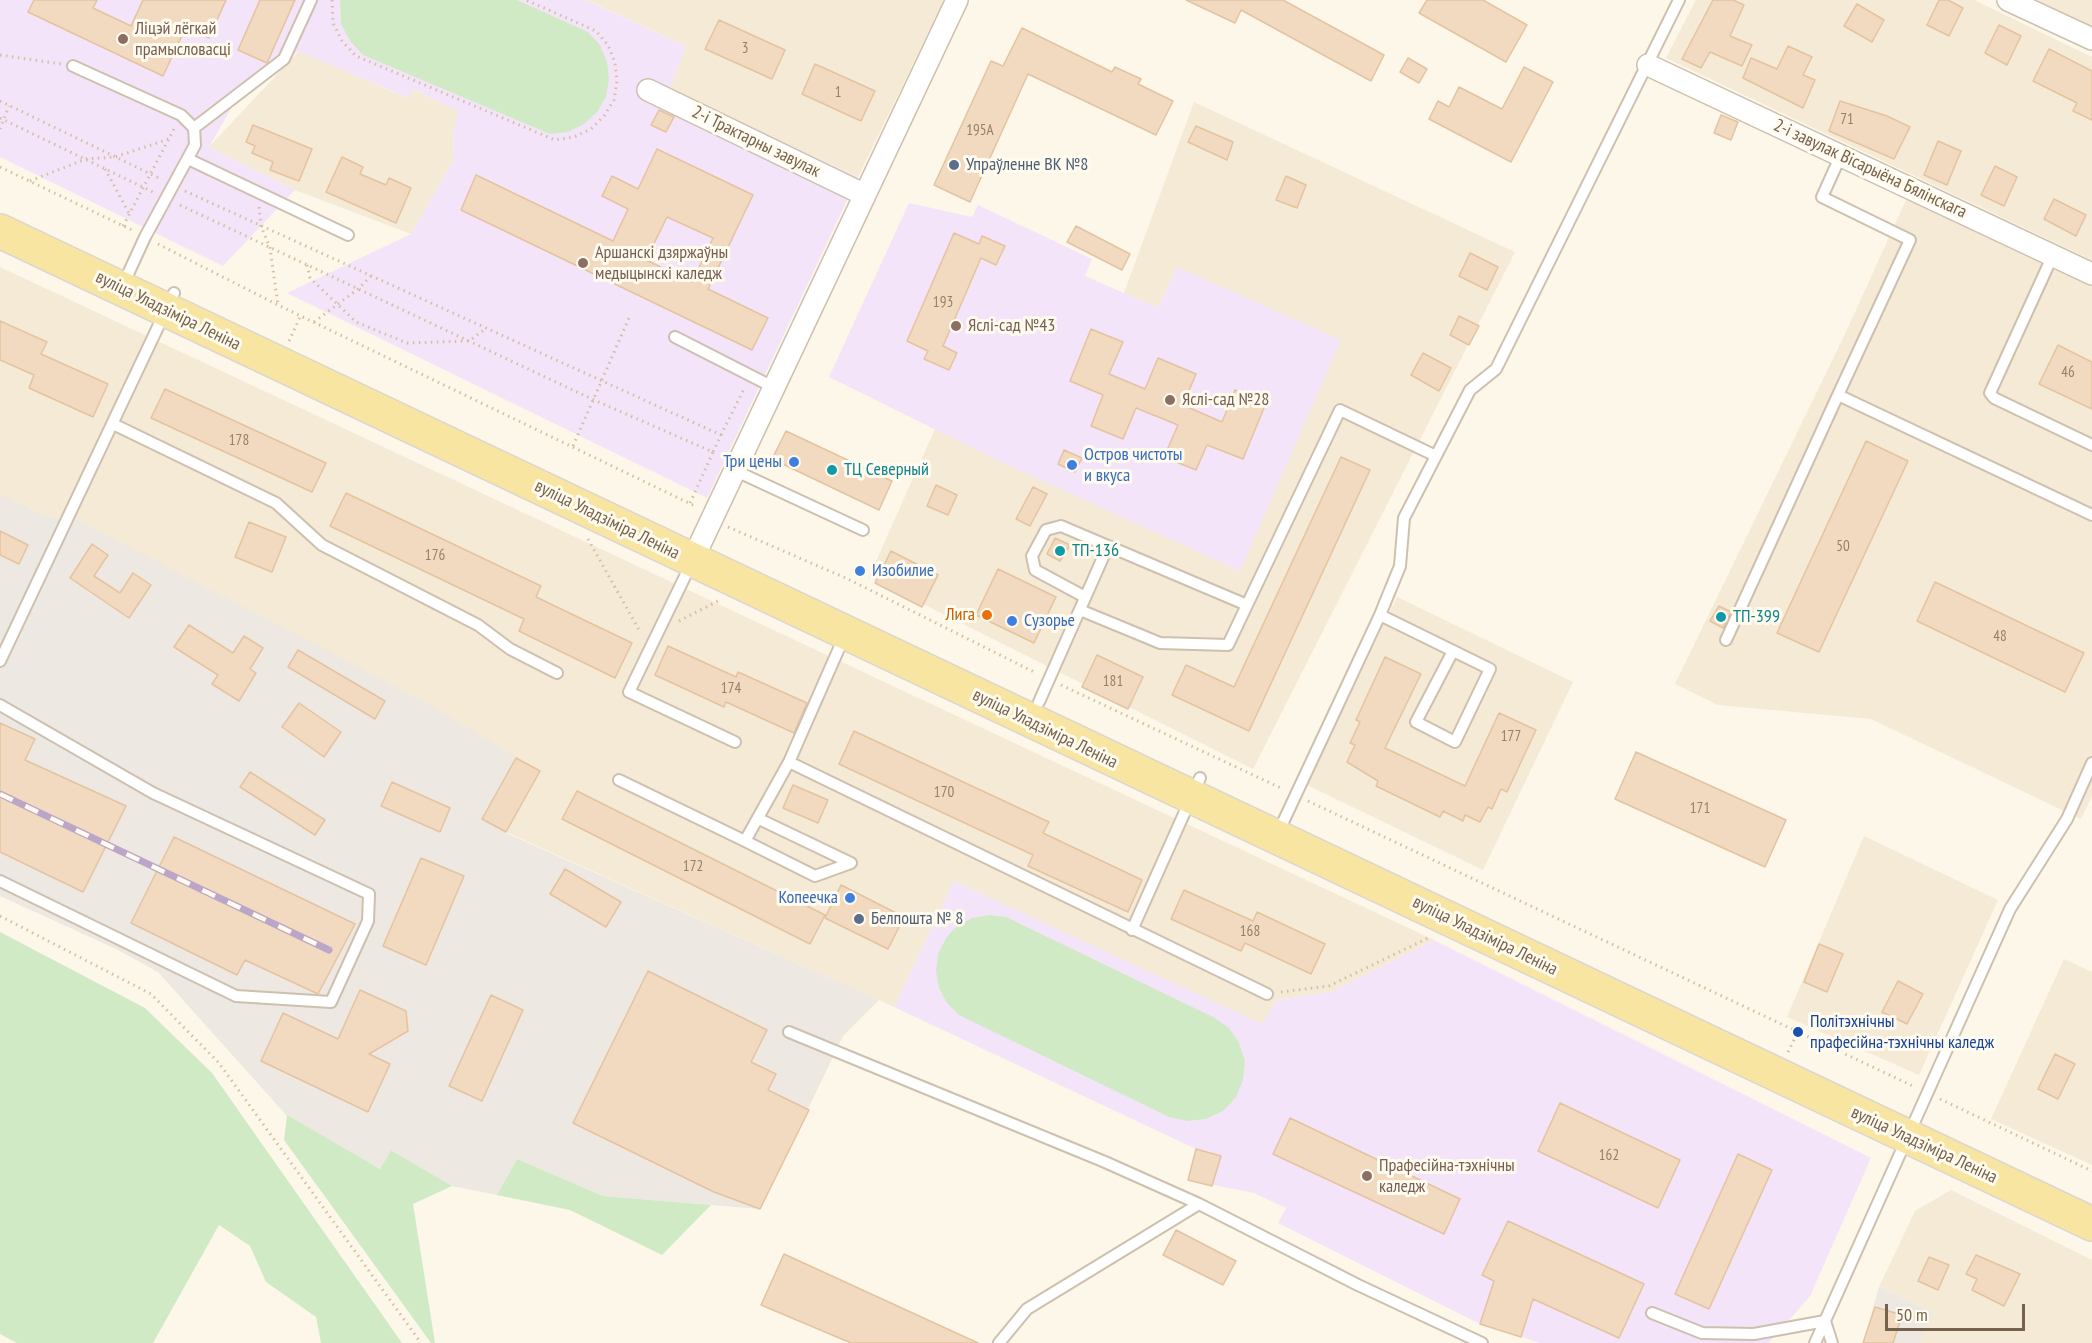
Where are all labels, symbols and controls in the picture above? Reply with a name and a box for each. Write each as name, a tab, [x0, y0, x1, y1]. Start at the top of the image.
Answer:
place label: Ліцэй лёгкай прамысловасці	[135, 18, 231, 60]
marker: Ліцэй лёгкай прамысловасці	[116, 32, 130, 46]
house number: 3	[742, 40, 748, 58]
house number: 1	[835, 84, 841, 102]
street label: 2-і Трактарны завулак	[688, 102, 824, 182]
house number: 71	[1840, 111, 1854, 129]
street label: 2-і завулак Вісарыёна Бялінскага	[1770, 115, 1970, 223]
house number: 195А	[966, 122, 994, 140]
place label: Упраўленне ВК №8	[966, 154, 1088, 176]
marker: Упраўленне ВК №8	[947, 158, 961, 172]
place label: Аршанскі дзяржаўны медыцынскі каледж	[595, 242, 728, 284]
marker: Аршанскі дзяржаўны медыцынскі каледж	[576, 256, 590, 270]
street label: вуліца Уладзіміра Леніна	[92, 266, 244, 356]
house number: 193	[933, 294, 953, 312]
place label: Яслі-сад №43	[968, 315, 1055, 337]
marker: Яслі-сад №43	[949, 319, 963, 333]
house number: 46	[2061, 364, 2075, 382]
place label: Яслі-сад №28	[1182, 389, 1269, 411]
marker: Яслі-сад №28	[1163, 393, 1177, 407]
house number: 178	[229, 432, 249, 450]
place label: Остров чистоты и вкуса	[1084, 444, 1182, 486]
place label: Три цены	[723, 451, 782, 473]
marker: Три цены	[787, 455, 801, 469]
marker: Остров чистоты и вкуса	[1065, 458, 1079, 472]
place label: ТЦ Северный	[844, 459, 929, 481]
marker: ТЦ Северный	[825, 463, 839, 477]
street label: вуліца Уладзіміра Леніна	[531, 475, 683, 565]
house number: 50	[1836, 538, 1850, 556]
place label: ТП-136	[1072, 540, 1119, 562]
marker: ТП-136	[1053, 544, 1067, 558]
house number: 176	[425, 547, 445, 565]
place label: Изобилие	[872, 560, 934, 582]
marker: Изобилие	[853, 564, 867, 578]
place label: Лига	[946, 604, 975, 626]
place label: ТП-399	[1733, 606, 1780, 628]
marker: Лига	[980, 608, 994, 622]
place label: Сузорье	[1024, 610, 1075, 632]
marker: ТП-399	[1714, 610, 1728, 624]
marker: Сузорье	[1005, 614, 1019, 628]
house number: 48	[1993, 628, 2007, 646]
house number: 181	[1103, 673, 1123, 691]
house number: 174	[721, 680, 741, 698]
street label: вуліца Уладзіміра Леніна	[969, 684, 1121, 774]
house number: 177	[1501, 728, 1521, 746]
house number: 170	[934, 784, 954, 802]
house number: 171	[1690, 800, 1710, 818]
house number: 172	[683, 858, 703, 876]
place label: Копеечка	[778, 887, 838, 909]
marker: Копеечка	[843, 891, 857, 905]
street label: вуліца Уладзіміра Леніна	[1409, 891, 1561, 981]
place label: Белпошта № 8	[871, 908, 963, 930]
marker: Белпошта № 8	[852, 912, 866, 926]
house number: 168	[1240, 923, 1260, 941]
place label: Політэхнічны прафесійна-тэхнічны каледж	[1810, 1011, 1994, 1054]
marker: Політэхнічны прафесійна-тэхнічны каледж	[1791, 1025, 1805, 1039]
street label: вуліца Уладзіміра Леніна	[1847, 1102, 2001, 1188]
house number: 162	[1599, 1147, 1619, 1165]
place label: Прафесійна-тэхнічны каледж	[1379, 1155, 1515, 1198]
marker: Прафесійна-тэхнічны каледж	[1360, 1169, 1374, 1183]
scale bar	[1888, 1292, 2028, 1330]
text: 50 m	[1896, 1303, 1928, 1326]

